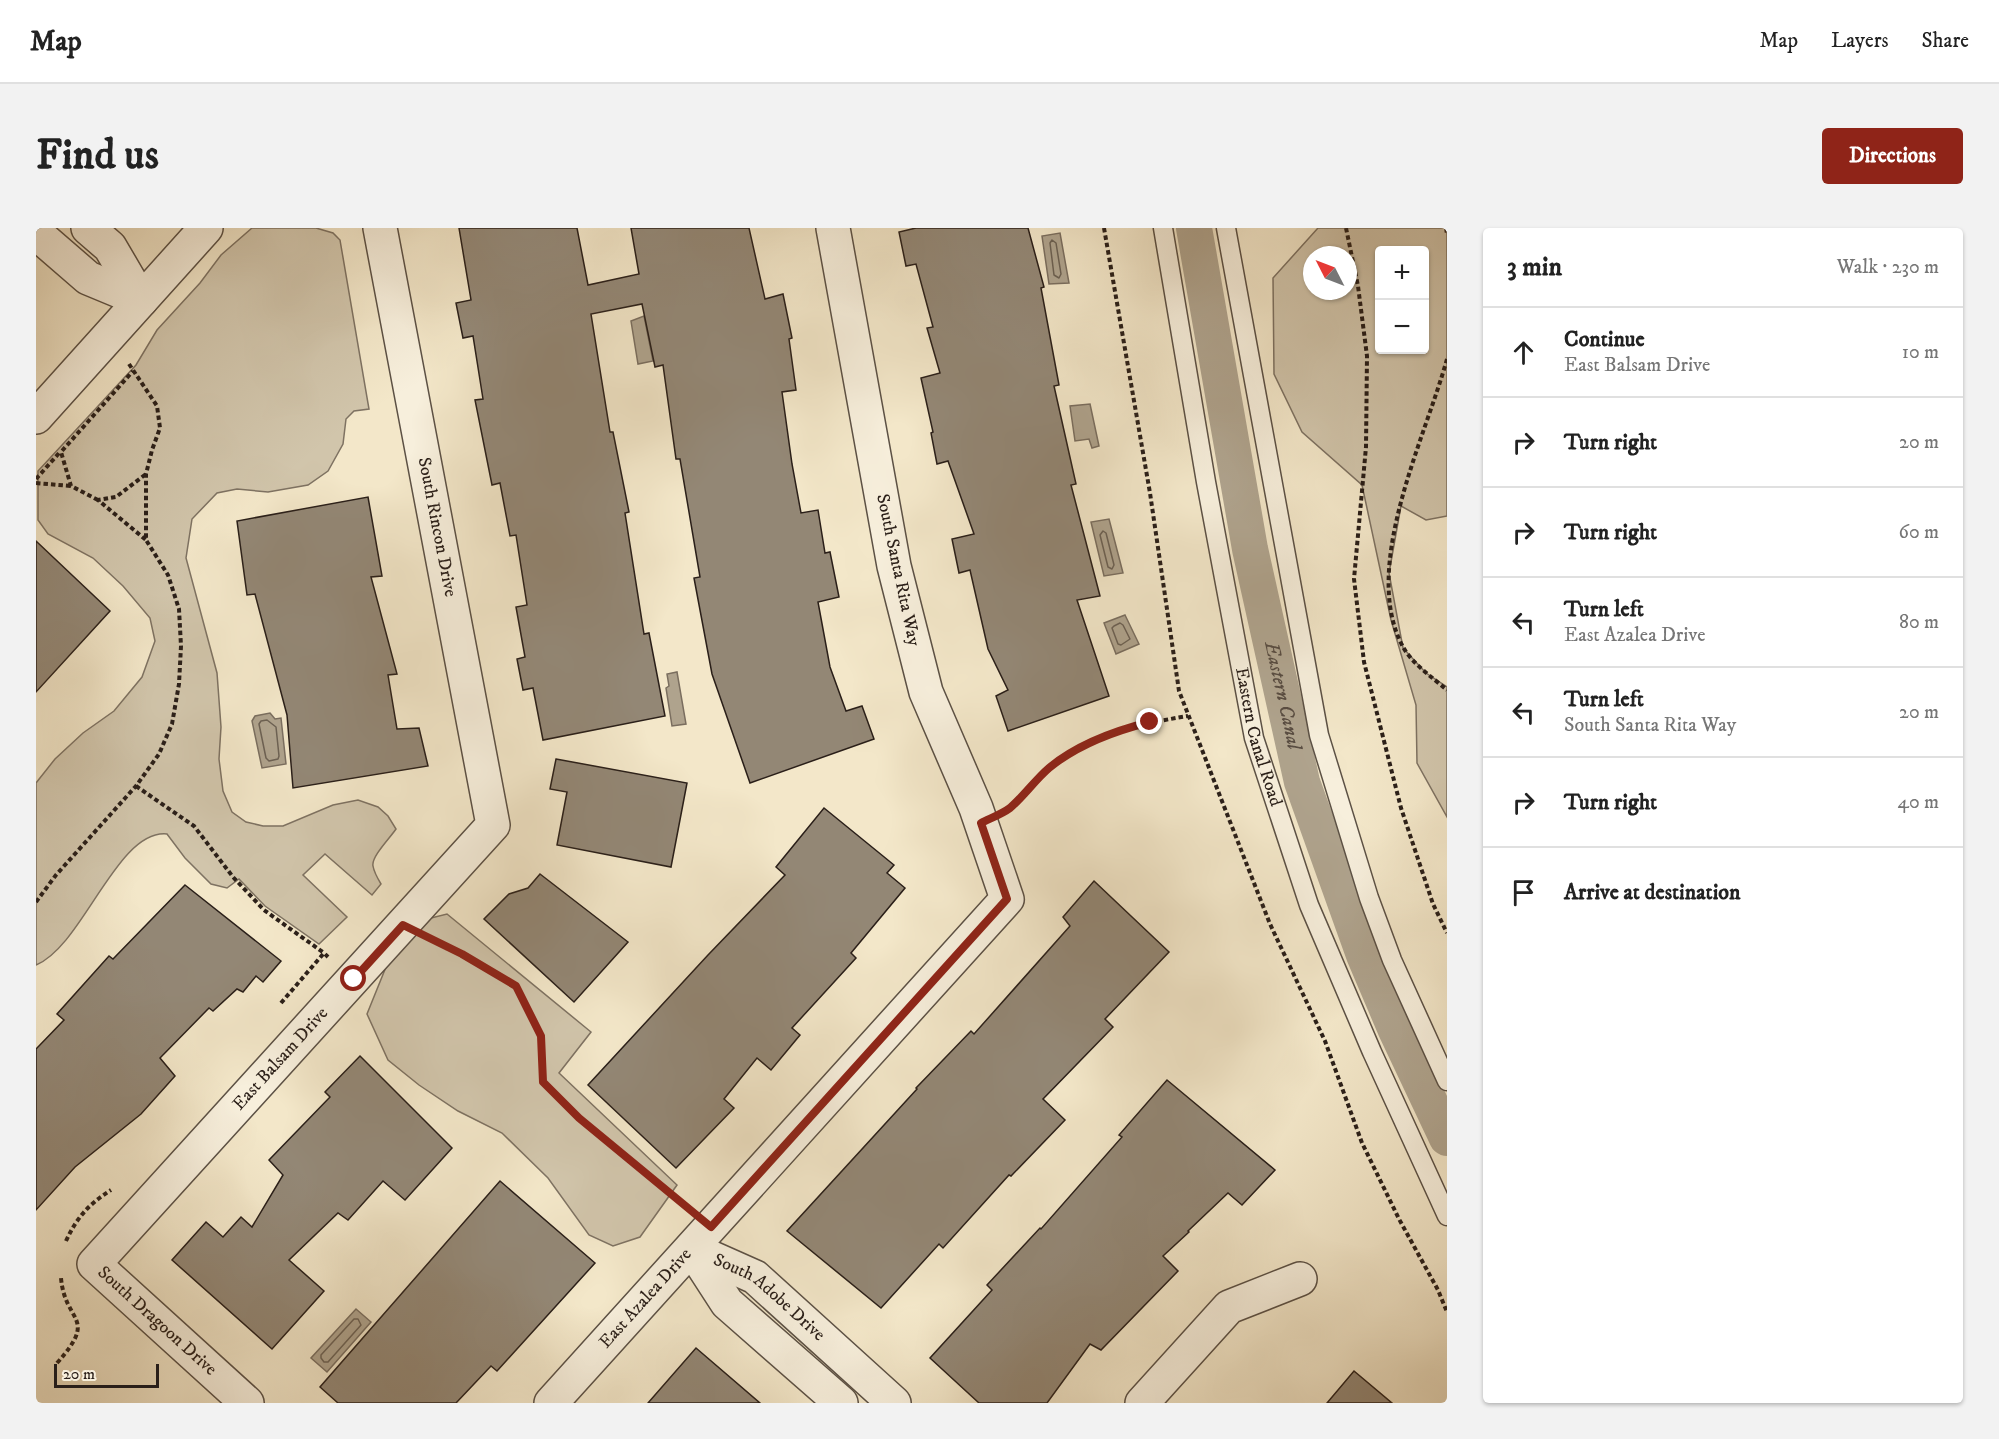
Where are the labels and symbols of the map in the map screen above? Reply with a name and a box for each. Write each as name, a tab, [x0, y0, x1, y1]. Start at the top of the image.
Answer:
north arrow	[1303, 246, 1357, 300]
street label: South Rincon Drive	[413, 455, 461, 599]
street label: South Santa Rita Way	[871, 492, 925, 649]
water label: Eastern Canal	[1258, 638, 1307, 754]
street label: Eastern Canal Road	[1230, 666, 1287, 809]
route end	[1136, 708, 1162, 734]
route start	[340, 965, 366, 991]
street label: East Balsam Drive	[228, 1003, 333, 1115]
street label: East Azalea Drive	[595, 1244, 697, 1353]
street label: South Adobe Drive	[710, 1249, 830, 1346]
street label: South Dragoon Drive	[93, 1262, 221, 1380]
scale bar	[54, 1361, 159, 1388]

